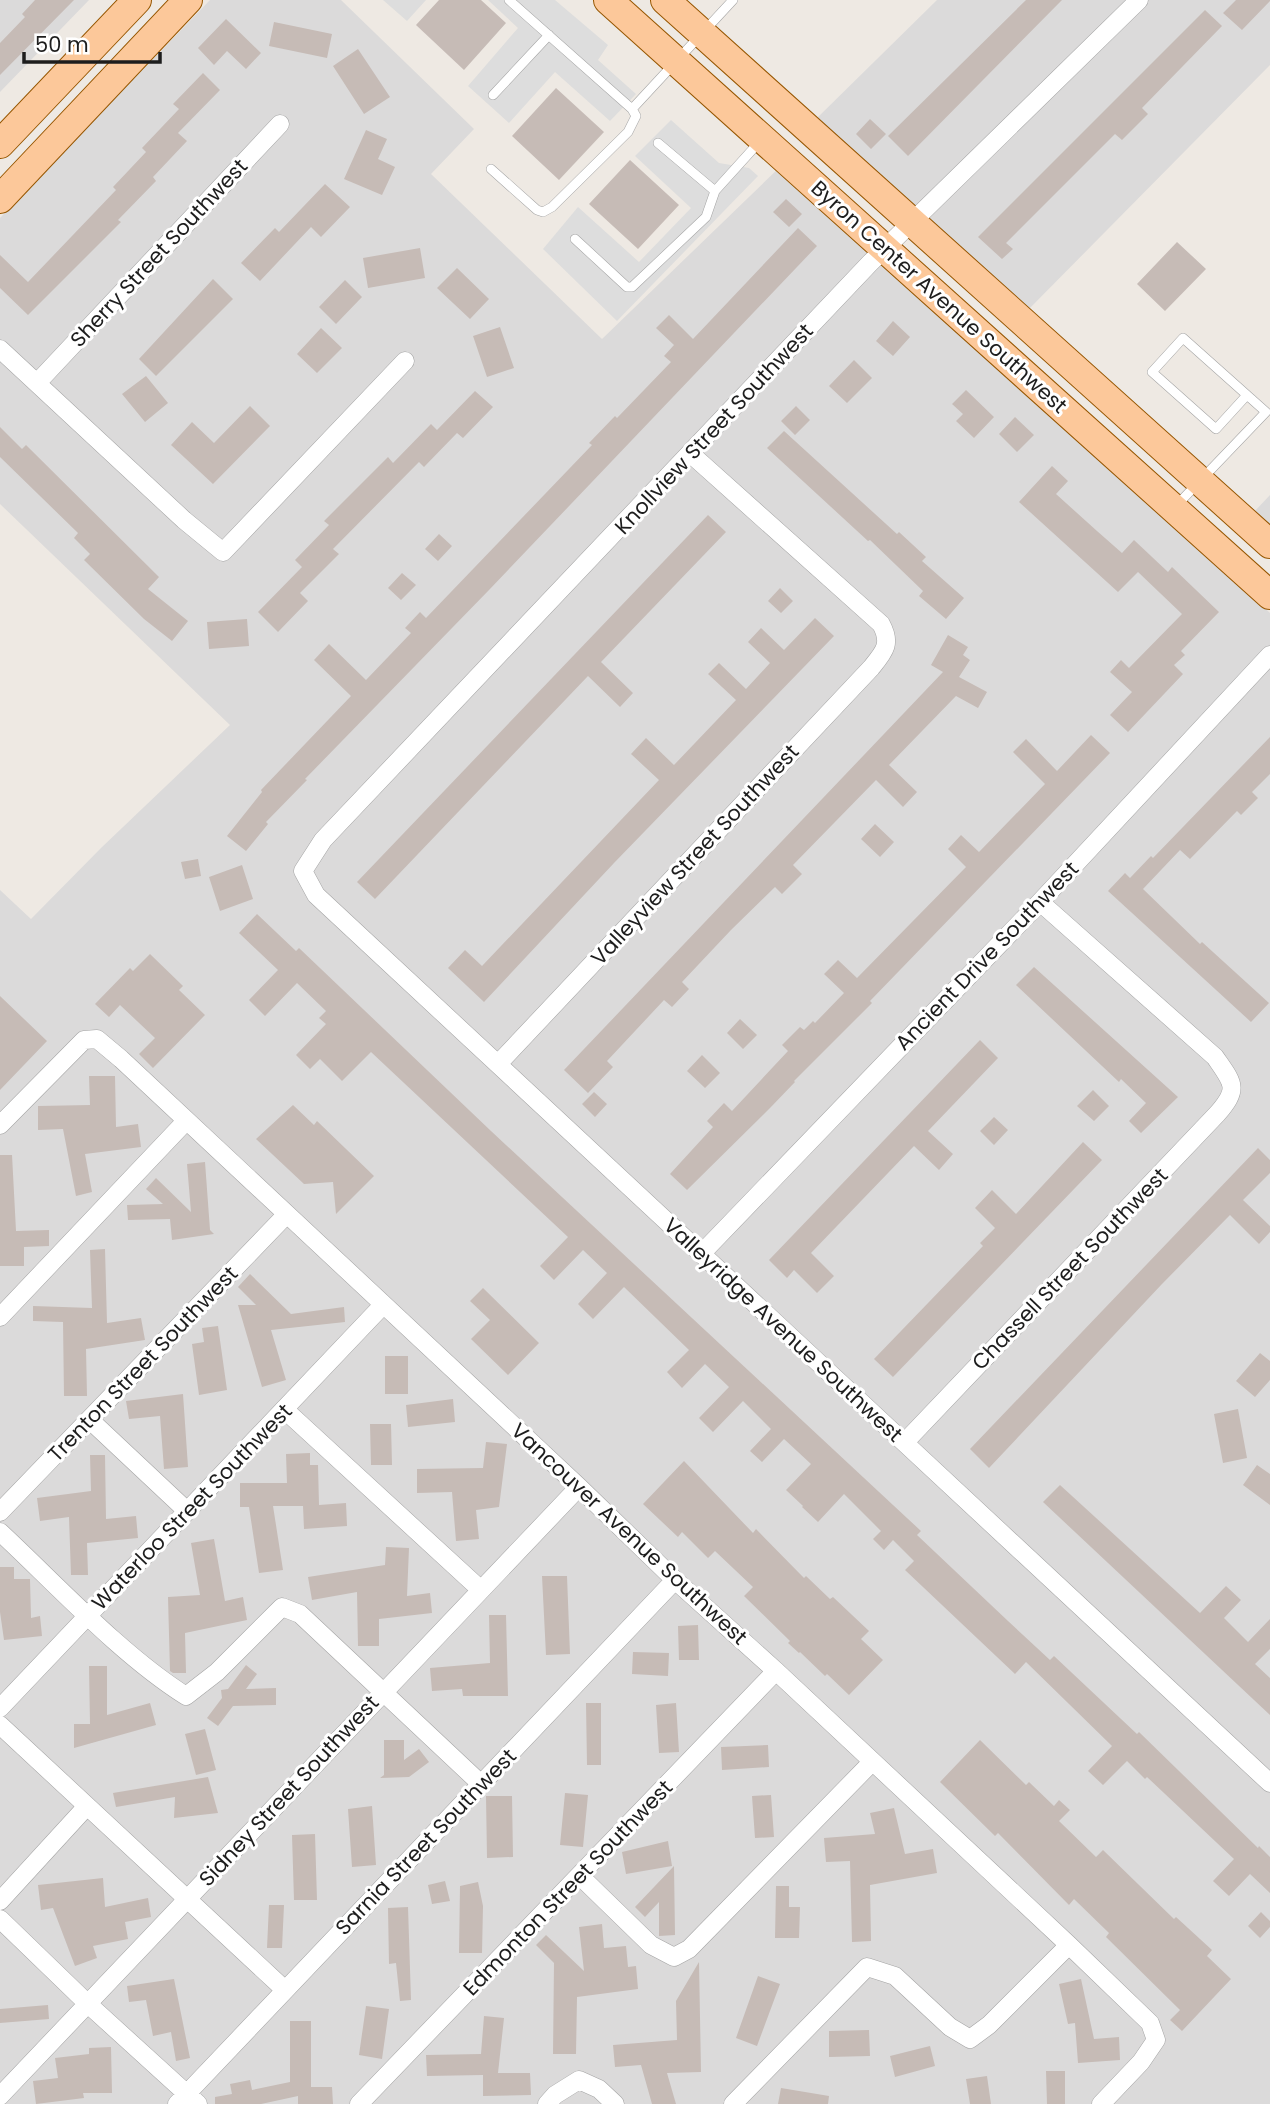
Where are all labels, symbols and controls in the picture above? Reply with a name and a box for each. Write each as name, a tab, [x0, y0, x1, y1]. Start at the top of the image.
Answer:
scale bar	[24, 21, 161, 65]
text: 50 m	[35, 30, 89, 59]
street label: Sherry Street Southwest	[63, 152, 254, 353]
street label: Byron Center Avenue Southwest	[805, 174, 1074, 420]
street label: Knollview Street Southwest	[608, 317, 819, 541]
street label: Valleyview Street Southwest	[584, 738, 805, 972]
street label: Ancient Drive Southwest	[888, 855, 1085, 1057]
street label: Chassell Street Southwest	[965, 1161, 1174, 1376]
street label: Valleyridge Avenue Southwest	[657, 1211, 909, 1448]
street label: Trenton Street Southwest	[41, 1259, 244, 1468]
street label: Waterloo Street Southwest	[85, 1397, 298, 1616]
street label: Vancouver Avenue Southwest	[505, 1416, 754, 1651]
street label: Sidney Street Southwest	[192, 1689, 385, 1893]
street label: Sarnia Street Southwest	[329, 1742, 523, 1941]
street label: Edmonton Street Southwest	[457, 1773, 679, 2002]

